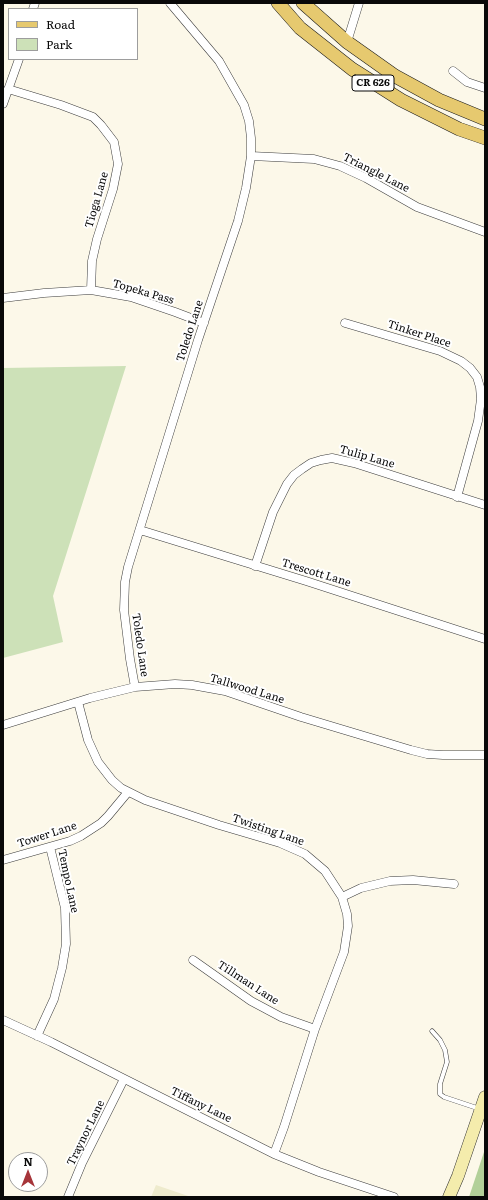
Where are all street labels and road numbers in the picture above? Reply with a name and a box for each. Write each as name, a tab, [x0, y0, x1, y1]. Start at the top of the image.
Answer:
road number: CR 626	[352, 75, 394, 91]
street label: Triangle Lane	[340, 151, 412, 195]
street label: Tioga Lane	[83, 170, 111, 230]
street label: Topeka Pass	[111, 277, 175, 307]
street label: Toledo Lane	[174, 299, 206, 363]
street label: Tinker Place	[386, 318, 452, 350]
street label: Tulip Lane	[338, 443, 396, 471]
street label: Trescott Lane	[280, 556, 352, 590]
street label: Toledo Lane	[129, 612, 151, 678]
street label: Tallwood Lane	[208, 671, 286, 707]
street label: Twisting Lane	[230, 811, 306, 849]
street label: Tower Lane	[16, 819, 78, 851]
street label: Tempo Lane	[55, 848, 81, 914]
street label: Tillman Lane	[215, 958, 281, 1008]
street label: Tiffany Lane	[168, 1085, 234, 1125]
street label: Traynor Lane	[64, 1098, 108, 1168]

